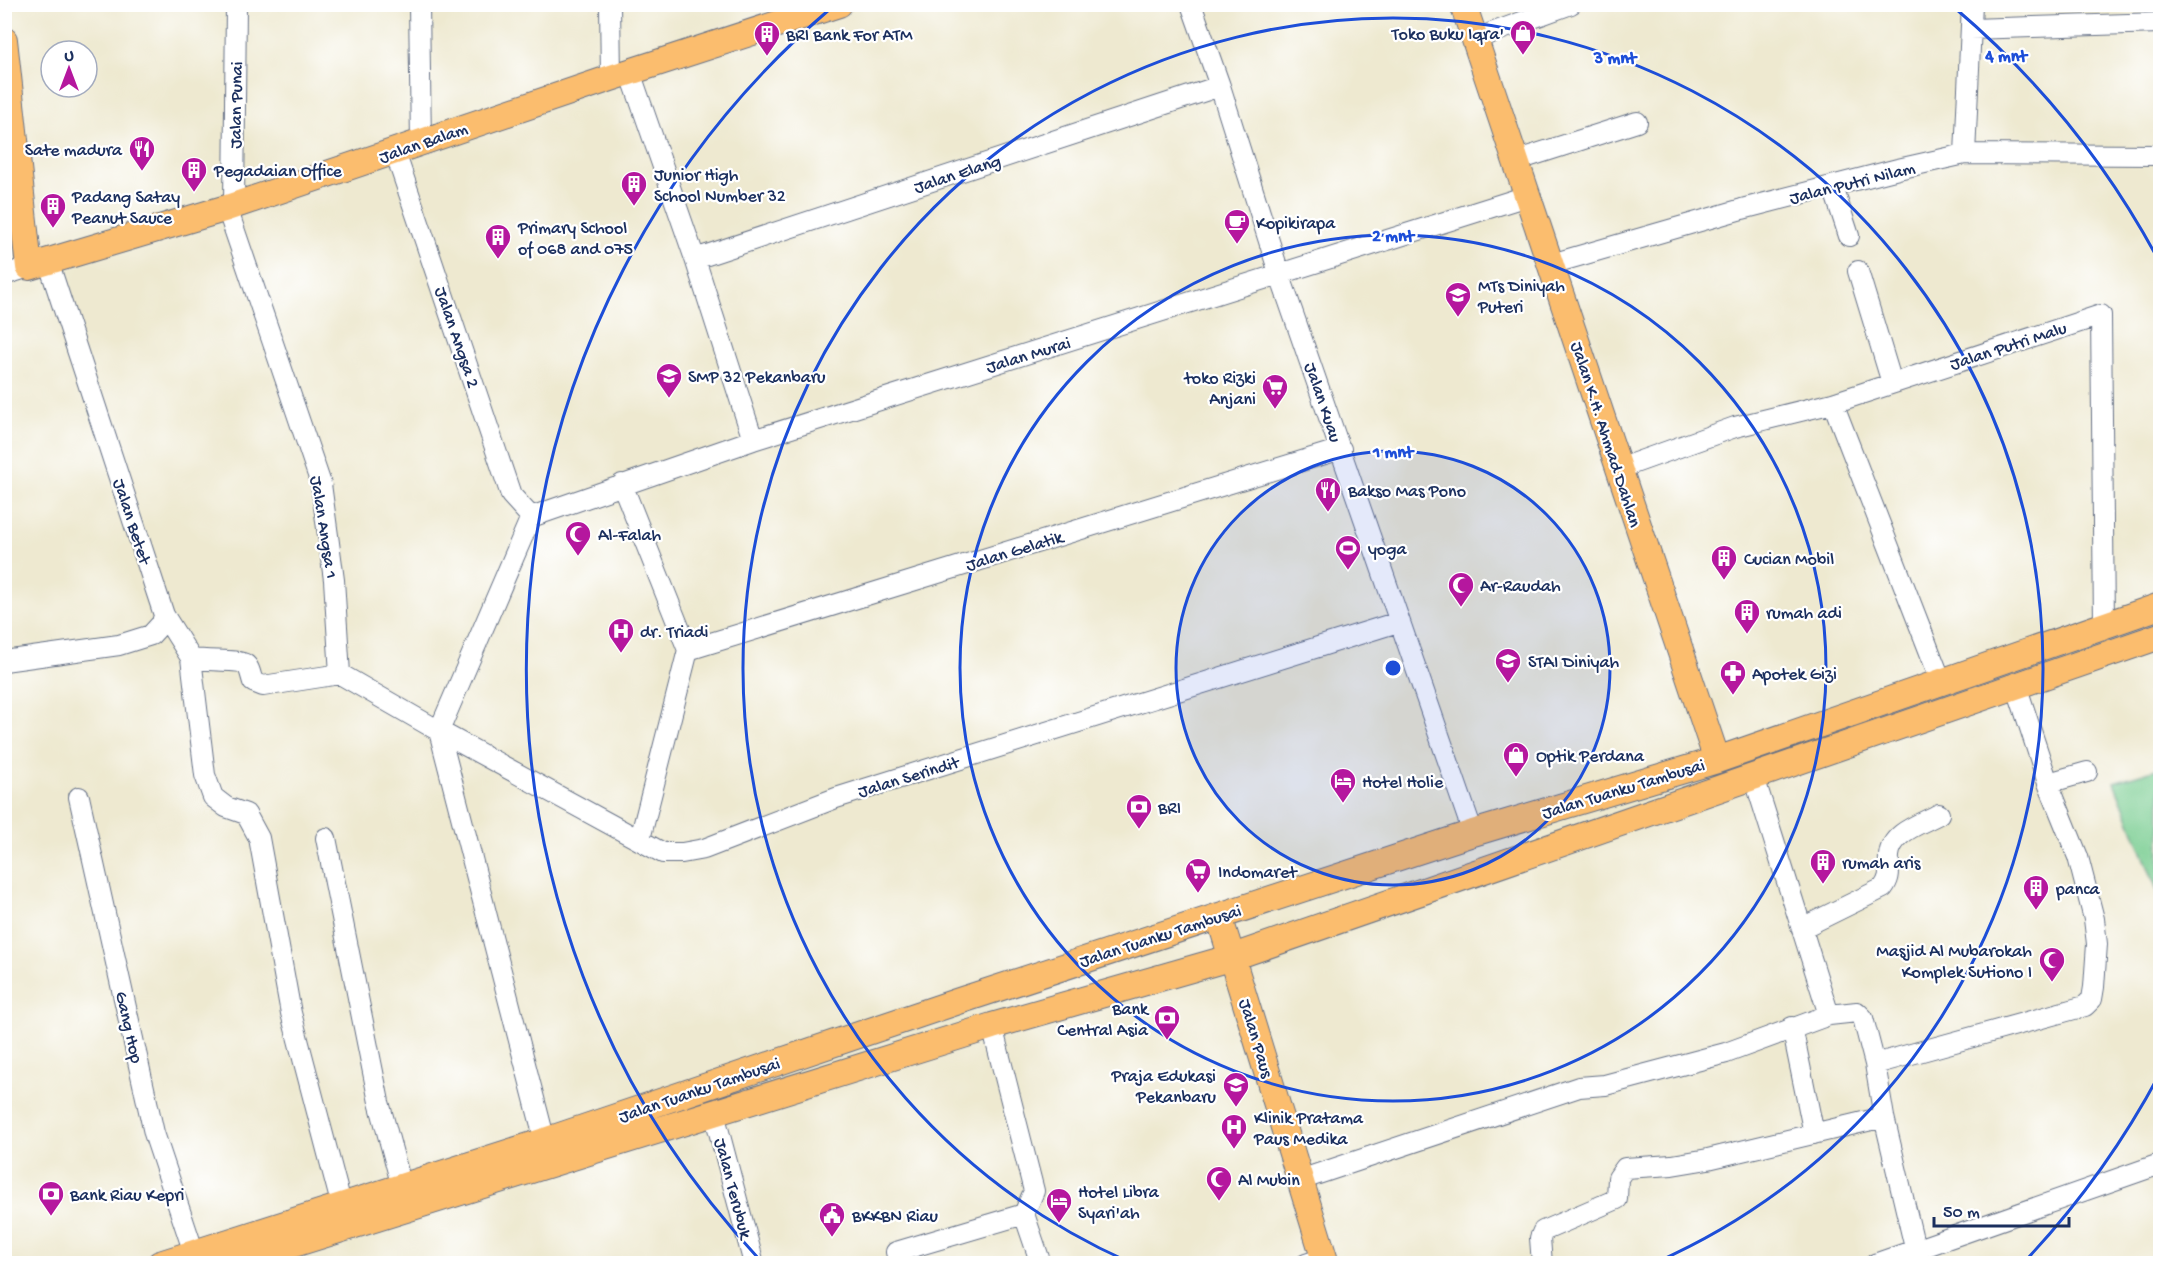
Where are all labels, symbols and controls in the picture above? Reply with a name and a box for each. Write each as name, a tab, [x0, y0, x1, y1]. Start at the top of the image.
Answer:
shop icon: Toko Buku Iqra'	[1508, 18, 1538, 56]
building icon: BRI Bank For ATM	[752, 19, 782, 57]
place label: Toko Buku Iqra'	[1391, 25, 1504, 46]
place label: BRI Bank For ATM	[785, 26, 913, 47]
north arrow	[39, 39, 99, 99]
text: 4 mnt	[1984, 47, 2028, 68]
text: U	[64, 48, 74, 67]
text: 3 mnt	[1593, 49, 1638, 70]
street label: Jalan Punai	[226, 61, 249, 149]
street label: Jalan Balam	[377, 119, 471, 169]
restaurant icon: Sate madura	[127, 134, 157, 172]
place label: Sate madura	[25, 141, 123, 162]
street label: Jalan Elang	[912, 151, 1004, 199]
building icon: Pegadaian Office	[179, 155, 209, 193]
street label: Jalan Putri Nilam	[1788, 159, 1918, 210]
place label: Pegadaian Office	[213, 162, 343, 183]
place label: Junior High School Number 32	[654, 166, 786, 208]
building icon: Junior High School Number 32	[619, 169, 649, 207]
place label: Padang Satay Peanut Sauce	[71, 188, 180, 230]
building icon: Padang Satay Peanut Sauce	[38, 191, 68, 229]
cafe icon: Kopikirapa	[1222, 207, 1252, 245]
place label: Kopikirapa	[1256, 214, 1336, 235]
place label: Primary School of 068 and 075	[517, 219, 633, 261]
building icon: Primary School of 068 and 075	[483, 222, 513, 260]
text: 2 mnt	[1372, 227, 1416, 248]
place label: MTs Diniyah Puteri	[1477, 277, 1565, 319]
school or university icon: MTs Diniyah Puteri	[1443, 280, 1473, 318]
street label: Jalan Angsa 2	[429, 285, 483, 391]
street label: Jalan Putri Malu	[1948, 318, 2070, 376]
street label: Jalan Murai	[984, 334, 1074, 379]
street label: Jalan K.H. Ahmad Dahlan	[1565, 339, 1645, 531]
street label: Jalan Kuau	[1298, 360, 1345, 446]
school or university icon: SMP 32 Pekanbaru	[654, 361, 684, 399]
place label: SMP 32 Pekanbaru	[688, 368, 826, 389]
place label: toko Rizki Anjani	[1183, 369, 1256, 411]
supermarket icon: toko Rizki Anjani	[1260, 372, 1290, 410]
text: 1 mnt	[1372, 443, 1415, 464]
street label: Jalan Angsa 1	[304, 474, 341, 580]
restaurant icon: Bakso Mas Pono	[1313, 475, 1343, 513]
street label: Jalan Betet	[107, 476, 155, 569]
place label: Bakso Mas Pono	[1347, 482, 1466, 503]
mosque icon: Al-Falah	[563, 519, 593, 557]
place label: Al-Falah	[598, 526, 661, 547]
street label: Jalan Gelatik	[964, 527, 1068, 577]
sports icon: yoga	[1333, 533, 1363, 571]
place label: yoga	[1368, 540, 1407, 561]
building icon: Cucian Mobil	[1709, 543, 1739, 581]
place label: Cucian Mobil	[1744, 550, 1834, 571]
mosque icon: Ar-Raudah	[1446, 570, 1476, 608]
place label: Ar-Raudah	[1480, 577, 1561, 598]
building icon: rumah adi	[1732, 597, 1762, 635]
place label: rumah adi	[1766, 604, 1842, 625]
hospital icon: dr. Triadi	[606, 616, 636, 654]
place label: dr. Triadi	[640, 623, 709, 644]
school or university icon: STAI Diniyah	[1493, 646, 1523, 684]
place label: STAI Diniyah	[1528, 653, 1619, 674]
centre of rings	[1383, 658, 1403, 678]
pharmacy icon: Apotek Gizi	[1718, 658, 1748, 696]
place label: Apotek Gizi	[1752, 665, 1837, 686]
shop icon: Optik Perdana	[1501, 740, 1531, 778]
place label: Optik Perdana	[1536, 747, 1645, 768]
street label: Jalan Serindit	[856, 753, 963, 804]
street label: Jalan Tuanku Tambusai	[1540, 756, 1708, 825]
hotel icon: Hotel Holie	[1328, 766, 1358, 804]
place label: Hotel Holie	[1362, 773, 1444, 794]
bank icon: BRI	[1124, 792, 1154, 830]
place label: BRI	[1157, 799, 1181, 820]
building icon: rumah aris	[1808, 847, 1838, 885]
place label: rumah aris	[1842, 854, 1922, 875]
supermarket icon: Indomaret	[1183, 856, 1213, 894]
place label: Indomaret	[1218, 863, 1298, 884]
building icon: panca	[2021, 873, 2051, 911]
place label: panca	[2055, 880, 2101, 901]
street label: Jalan Tuanku Tambusai	[1077, 901, 1245, 973]
place label: Masjid Al Mubarokah Komplek Sutiono I	[1876, 942, 2032, 984]
mosque icon: Masjid Al Mubarokah Komplek Sutiono I	[2037, 945, 2067, 983]
street label: Gang Hop	[109, 990, 146, 1066]
street label: Jalan Paus	[1233, 997, 1277, 1082]
place label: Bank Central Asia	[1057, 1000, 1150, 1042]
bank icon: Bank Central Asia	[1152, 1003, 1182, 1041]
street label: Jalan Tuanku Tambusai	[616, 1054, 783, 1129]
place label: Praja Edukasi Pekanbaru	[1110, 1067, 1217, 1109]
school or university icon: Praja Edukasi Pekanbaru	[1221, 1070, 1251, 1108]
place label: Klinik Pratama Paus Medika	[1253, 1109, 1364, 1151]
hospital icon: Klinik Pratama Paus Medika	[1219, 1112, 1249, 1150]
street label: Jalan Terubuk	[708, 1136, 756, 1243]
mosque icon: Al Mubin	[1204, 1164, 1234, 1202]
place label: Al Mubin	[1238, 1171, 1300, 1192]
bank icon: Bank Riau Kepri	[36, 1179, 66, 1217]
place label: Hotel Libra Syari'ah	[1078, 1183, 1160, 1225]
place label: Bank Riau Kepri	[69, 1186, 185, 1207]
hotel icon: Hotel Libra Syari'ah	[1044, 1186, 1074, 1224]
scale bar	[1934, 1190, 2069, 1228]
public building icon: BKKBN Riau	[817, 1200, 847, 1238]
text: 50 m	[1943, 1203, 1980, 1224]
place label: BKKBN Riau	[851, 1207, 939, 1228]

